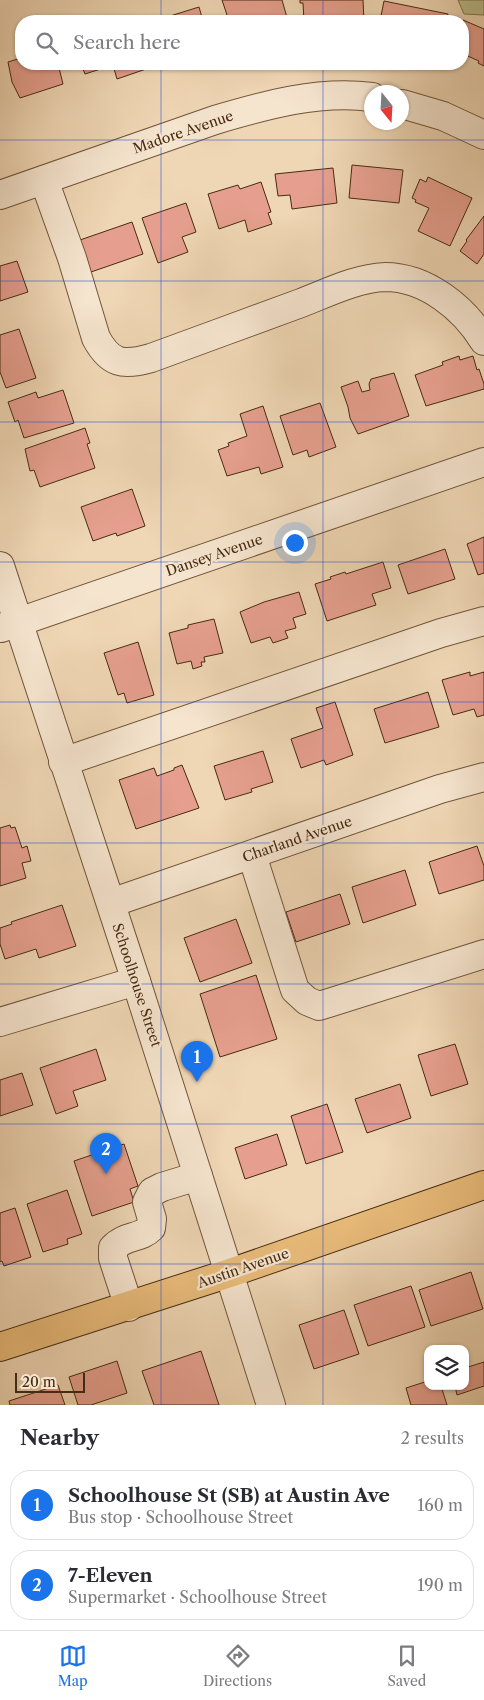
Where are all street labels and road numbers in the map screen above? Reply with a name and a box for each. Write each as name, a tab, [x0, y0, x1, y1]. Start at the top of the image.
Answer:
street label: Madore Avenue	[130, 106, 236, 158]
street label: Dansey Avenue	[163, 530, 265, 580]
street label: Charland Avenue	[240, 812, 354, 866]
street label: Schoolhouse Street	[108, 921, 166, 1049]
street label: Austin Avenue	[194, 1244, 291, 1292]

